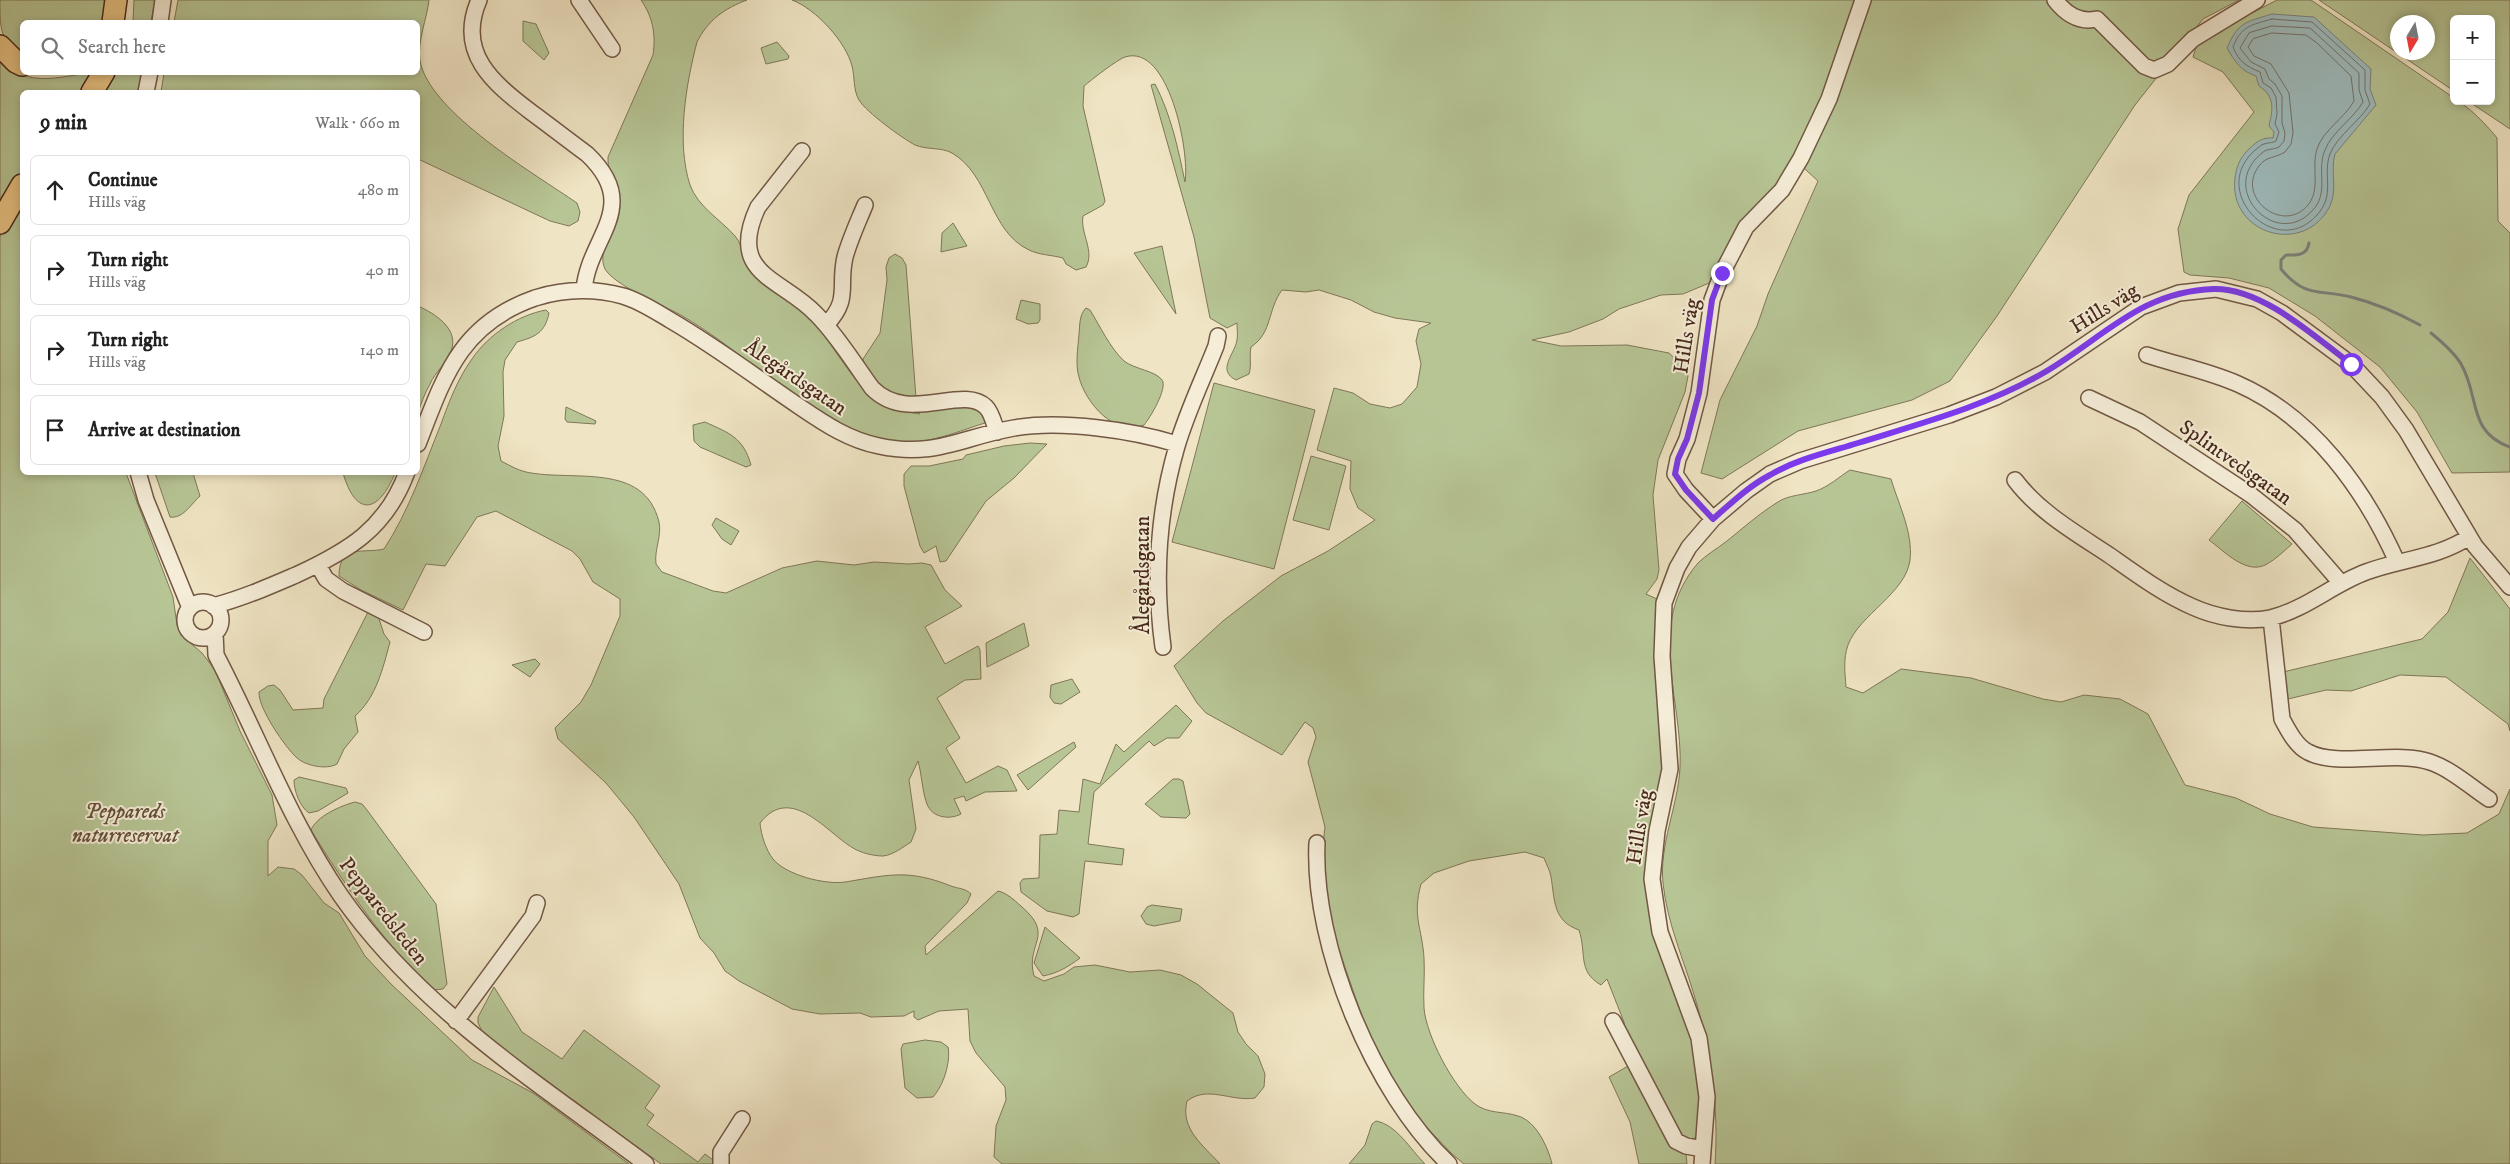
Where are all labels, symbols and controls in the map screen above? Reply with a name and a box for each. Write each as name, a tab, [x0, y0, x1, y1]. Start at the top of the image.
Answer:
north arrow	[2390, 15, 2435, 60]
map controls	[2450, 15, 2495, 105]
button: +	[2450, 15, 2495, 60]
search box	[20, 20, 420, 75]
icon: search	[38, 34, 66, 62]
text: Search here	[78, 36, 166, 59]
button: −	[2450, 60, 2495, 105]
text: 9 min	[40, 110, 87, 136]
text: Walk · 660 m	[315, 113, 400, 133]
text: Continue	[88, 169, 158, 192]
icon: ahead	[41, 176, 69, 204]
text: 480 m	[358, 180, 399, 200]
text: Hills väg	[88, 192, 146, 212]
text: Turn right	[88, 249, 168, 272]
icon: right	[41, 256, 69, 284]
text: 40 m	[366, 260, 399, 280]
route end	[1711, 262, 1734, 285]
text: Hills väg	[88, 272, 146, 292]
street label: Hills väg	[2066, 277, 2144, 340]
street label: Hills väg	[1668, 296, 1706, 376]
text: Turn right	[88, 329, 168, 352]
street label: Ålegårdsgatan	[739, 332, 853, 422]
icon: right	[41, 336, 69, 364]
text: 140 m	[360, 340, 399, 360]
text: Hills väg	[88, 352, 146, 372]
route start	[2340, 353, 2363, 376]
street label: Splintvedsgatan	[2174, 414, 2297, 511]
icon: arrive	[41, 416, 69, 444]
text: Arrive at destination	[88, 419, 240, 442]
street label: Ålegårdsgatan	[1128, 516, 1156, 634]
street label: Hills väg	[1621, 787, 1659, 867]
park label: Peppareds naturreservat	[72, 799, 180, 849]
street label: Pepparedsleden	[333, 853, 433, 971]

